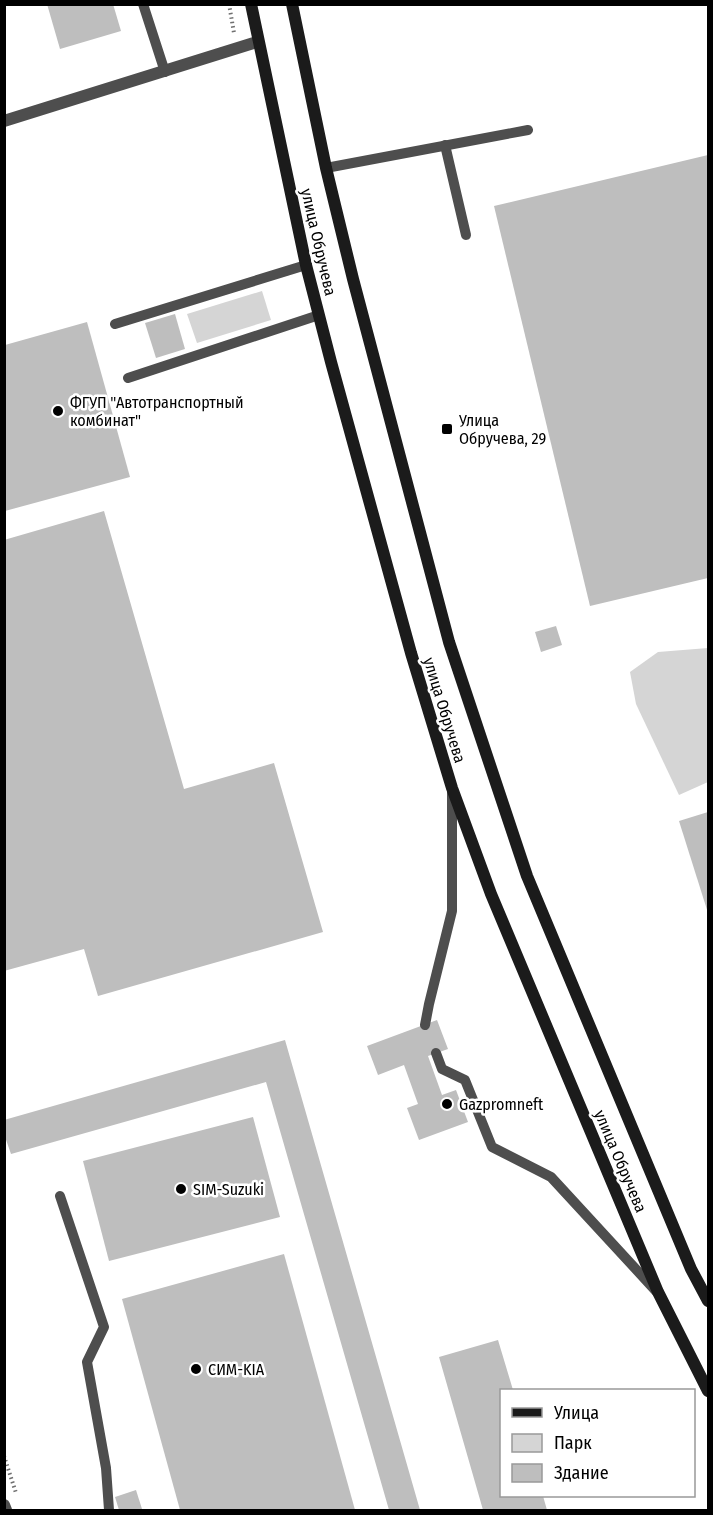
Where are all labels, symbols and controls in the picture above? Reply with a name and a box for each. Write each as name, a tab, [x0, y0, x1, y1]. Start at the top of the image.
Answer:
street label: улица Обручева	[297, 187, 340, 298]
place label: ФГУП "Автотранспортный комбинат"	[70, 393, 244, 430]
marker: ФГУП "Автотранспортный комбинат"	[51, 404, 65, 418]
place label: Улица Обручева, 29	[458, 411, 547, 448]
marker: Улица Обручева, 29	[440, 422, 454, 436]
street label: улица Обручева	[419, 655, 470, 765]
place label: Gazpromneft	[459, 1095, 544, 1114]
marker: Gazpromneft	[440, 1097, 454, 1111]
street label: улица Обручева	[590, 1107, 651, 1215]
place label: SIM-Suzuki	[193, 1180, 264, 1199]
marker: SIM-Suzuki	[174, 1182, 188, 1196]
place label: СИМ-KIA	[208, 1360, 265, 1379]
marker: СИМ-KIA	[189, 1362, 203, 1376]
legend	[500, 1389, 695, 1497]
text: Улица	[553, 1402, 599, 1424]
text: Парк	[554, 1432, 592, 1454]
text: Здание	[554, 1462, 609, 1484]

